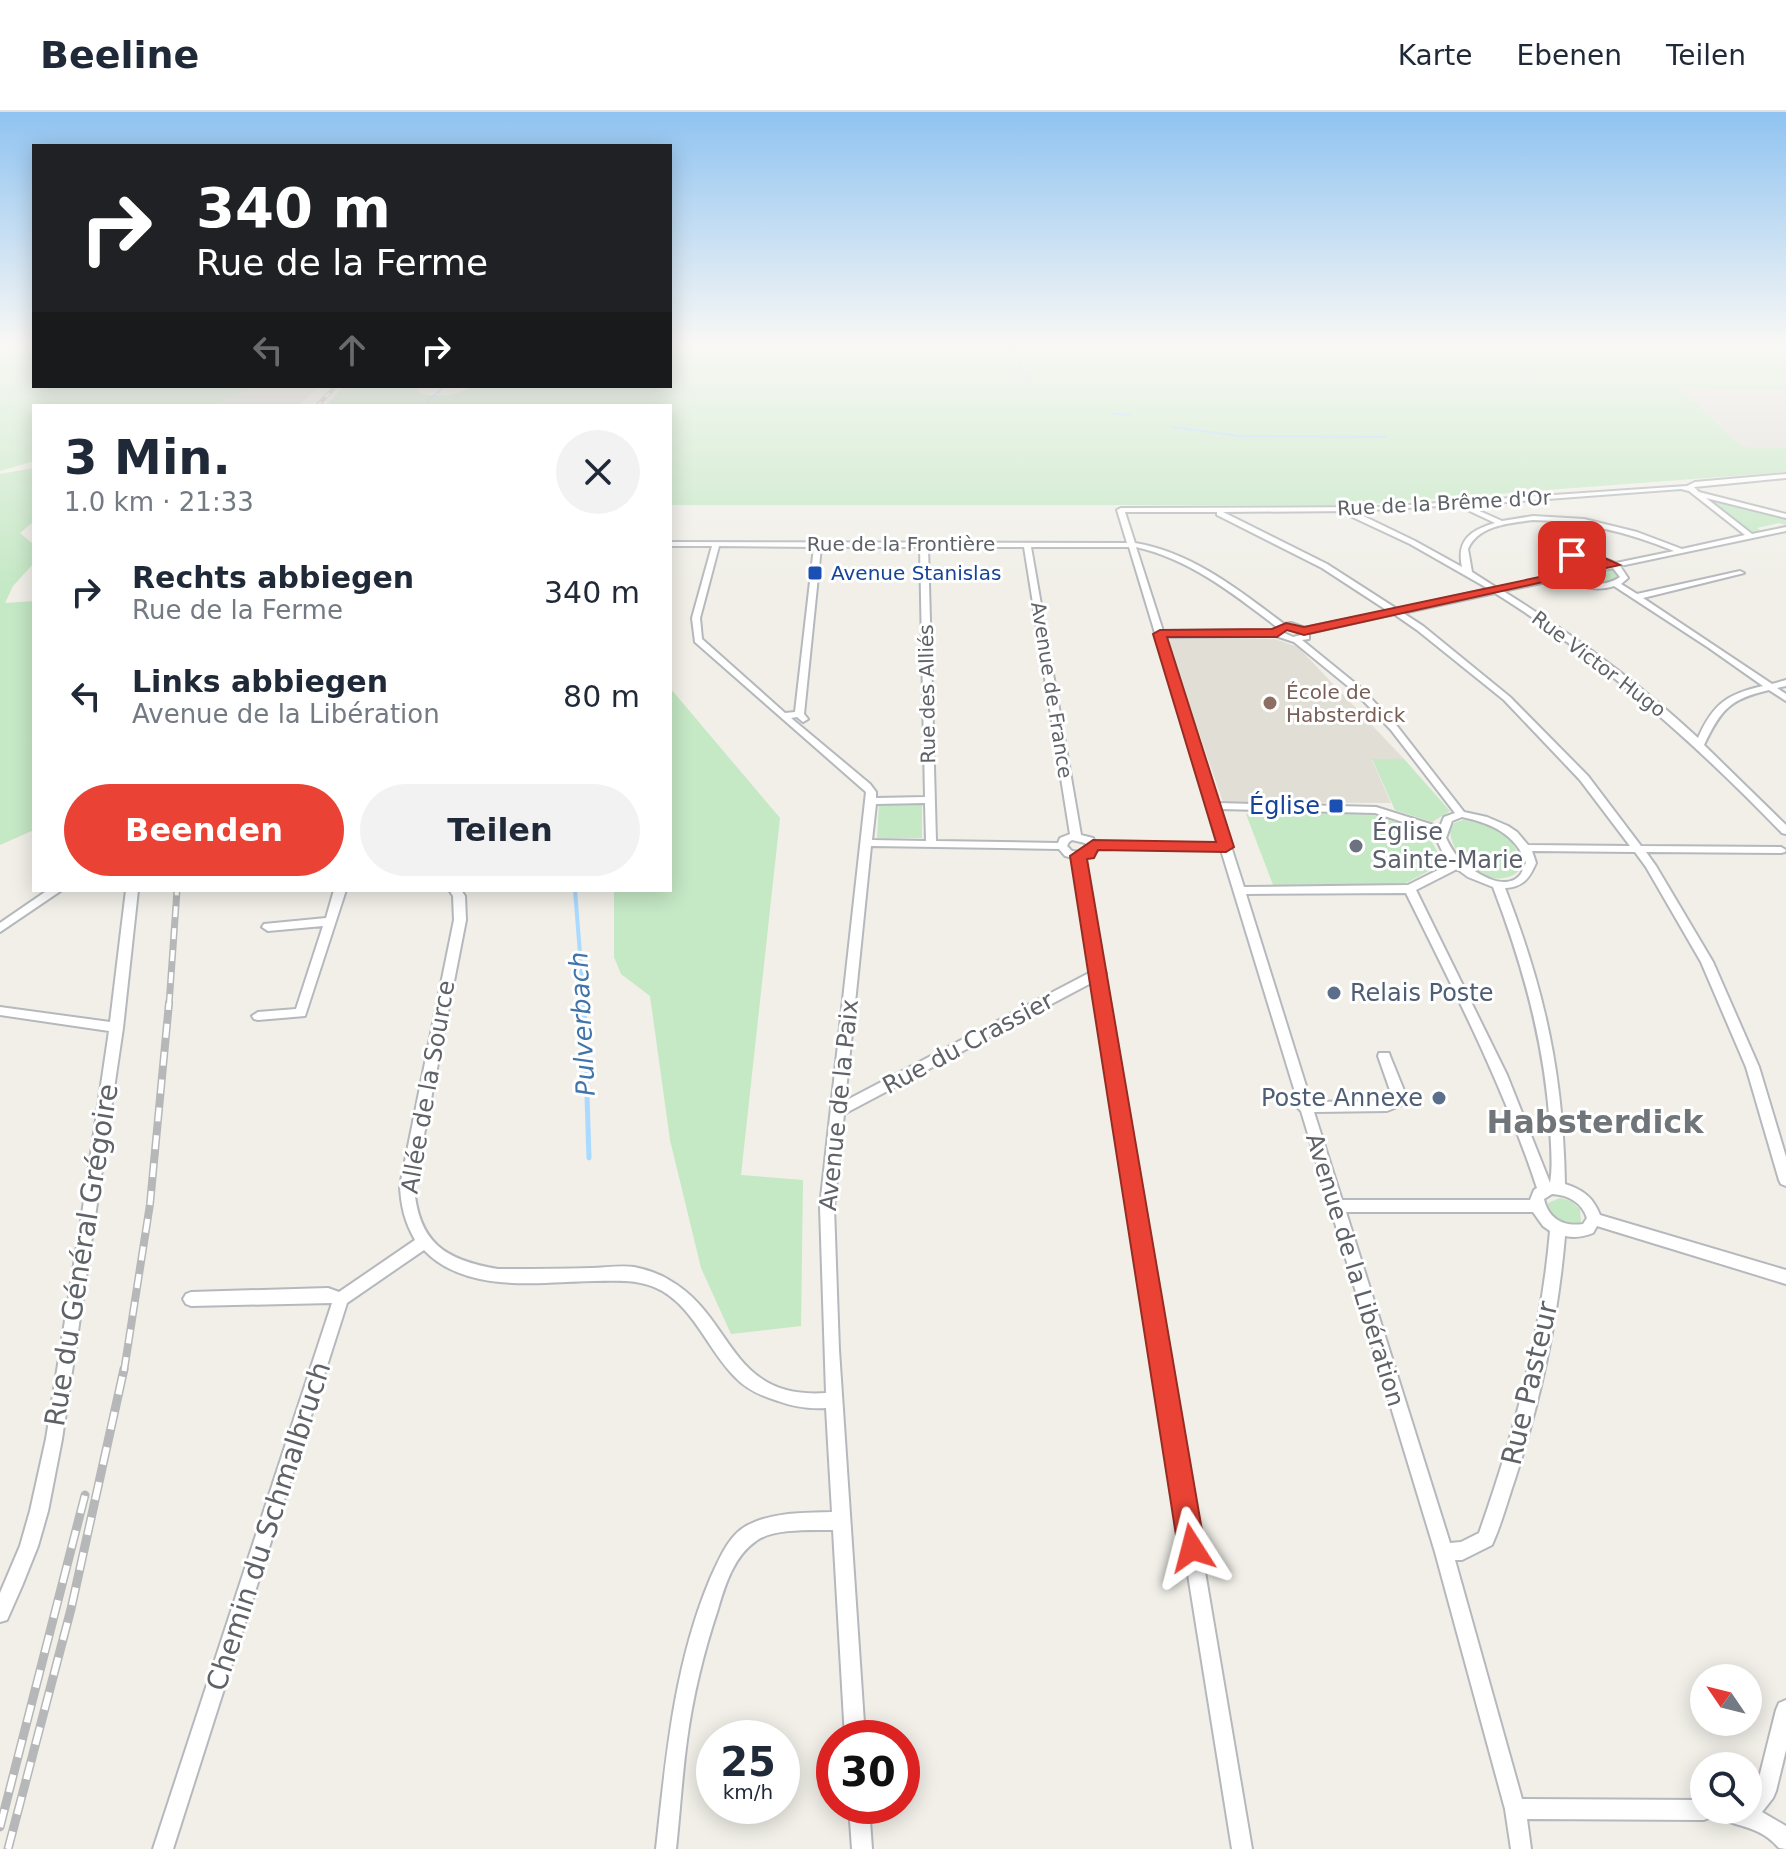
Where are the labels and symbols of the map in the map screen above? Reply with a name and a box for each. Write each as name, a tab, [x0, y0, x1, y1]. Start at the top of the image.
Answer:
street label: Rue de la Brême d'Or	[1337, 485, 1552, 521]
pin	[1538, 521, 1606, 589]
street label: Rue de la Frontière	[807, 532, 995, 556]
place label: Avenue Stanislas	[831, 561, 1001, 585]
marker: Avenue Stanislas	[806, 564, 824, 582]
street label: Avenue de France	[1026, 600, 1078, 780]
street label: Rue Victor Hugo	[1527, 606, 1671, 722]
street label: Rue des Alliés	[914, 624, 940, 764]
place label: École de Habsterdick	[1286, 680, 1406, 727]
marker: École de Habsterdick	[1261, 694, 1279, 712]
place label: Église	[1249, 791, 1320, 820]
marker: Église	[1327, 797, 1345, 815]
place label: Église Sainte-Marie	[1372, 817, 1523, 874]
marker: Église Sainte-Marie	[1347, 837, 1365, 855]
water label: Pulverbach	[563, 951, 601, 1097]
street label: Allée de la Source	[395, 978, 461, 1196]
place label: Relais Poste	[1350, 979, 1494, 1007]
marker: Relais Poste	[1325, 984, 1343, 1002]
street label: Rue du Crassier	[878, 986, 1058, 1100]
street label: Avenue de la Paix	[814, 998, 864, 1212]
street label: Rue du Général Grégoire	[38, 1081, 125, 1429]
place label: Poste Annexe	[1261, 1084, 1423, 1112]
marker: Poste Annexe	[1430, 1089, 1448, 1107]
district label: Habsterdick	[1486, 1103, 1704, 1141]
street label: Avenue de la Libération	[1300, 1130, 1410, 1410]
street label: Rue Pasteur	[1495, 1298, 1564, 1468]
street label: Chemin du Schmalbruch	[200, 1357, 337, 1695]
position arrow	[1150, 1506, 1234, 1590]
north arrow	[1690, 1664, 1762, 1736]
speed limit sign: 30	[816, 1720, 920, 1824]

